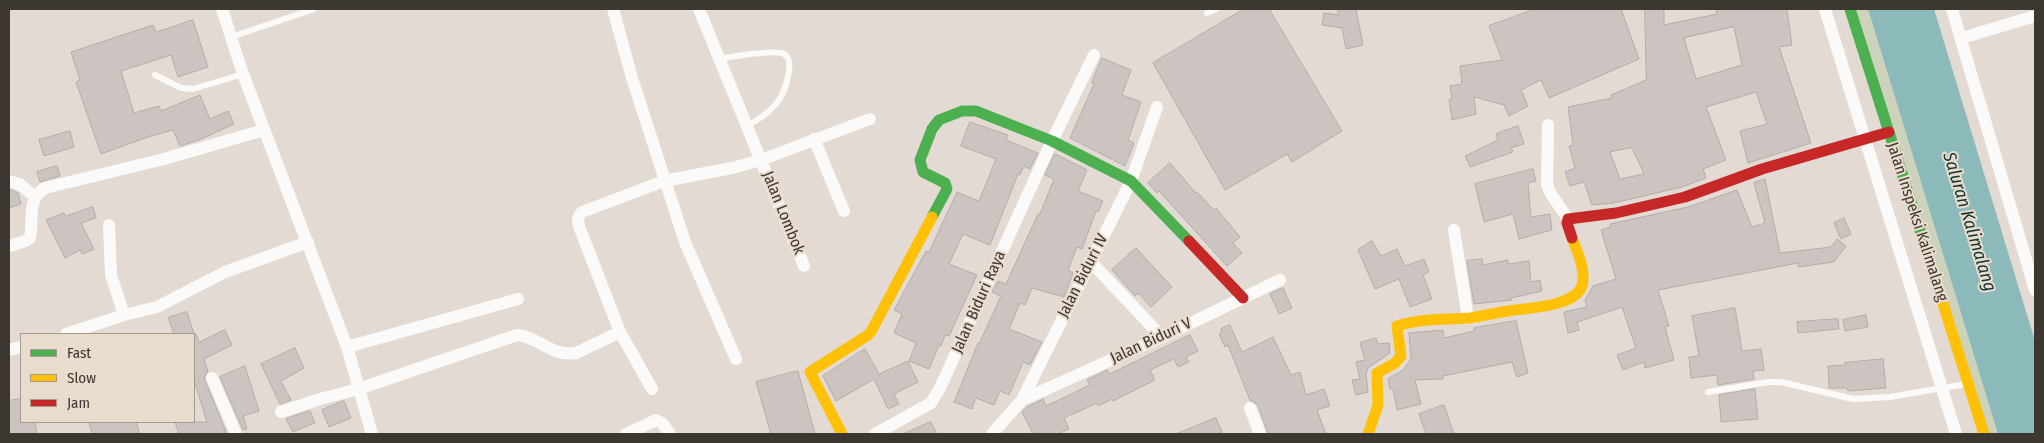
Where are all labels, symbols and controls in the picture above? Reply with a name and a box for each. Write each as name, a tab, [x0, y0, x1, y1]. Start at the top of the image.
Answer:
street label: Jalan Inspeksi Kalimalang	[1882, 140, 1952, 304]
water label: Saluran Kalimalang	[1938, 150, 2000, 294]
street label: Jalan Lombok	[758, 169, 808, 257]
street label: Jalan Biduri IV	[1054, 231, 1112, 321]
street label: Jalan Biduri Raya	[948, 248, 1010, 356]
street label: Jalan Biduri V	[1107, 314, 1195, 368]
legend	[20, 333, 195, 423]
text: Fast	[67, 344, 91, 362]
text: Slow	[67, 369, 96, 387]
text: Jam	[67, 394, 90, 412]

